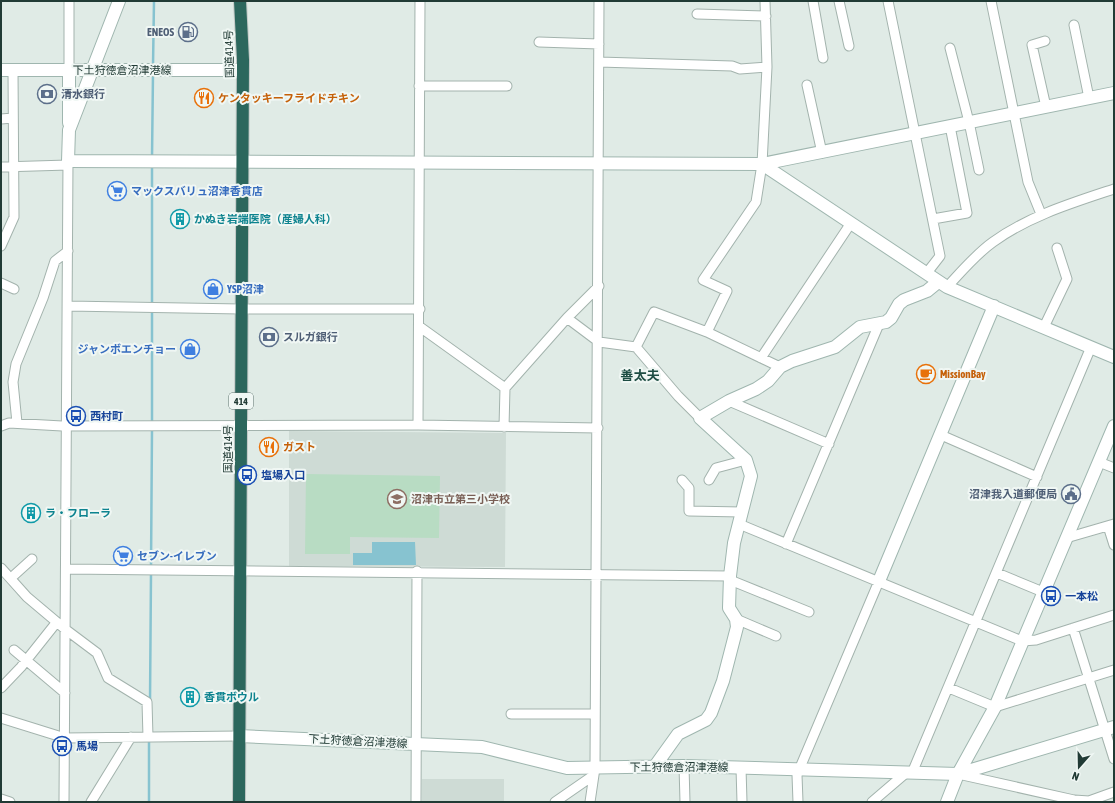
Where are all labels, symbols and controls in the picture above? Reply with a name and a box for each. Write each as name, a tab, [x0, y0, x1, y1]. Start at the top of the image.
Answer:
fuel station icon: ENEOS	[177, 21, 199, 43]
place label: ENEOS	[147, 26, 174, 38]
street label: 国道414号	[222, 30, 236, 78]
street label: 下土狩徳倉沼津港線	[73, 64, 172, 76]
bank icon: 清水銀行	[36, 83, 58, 105]
restaurant icon: ケンタッキーフライドチキン	[193, 87, 215, 109]
place label: 清水銀行	[61, 88, 105, 100]
place label: ケンタッキーフライドチキン	[218, 92, 360, 104]
supermarket icon: マックスバリュ沼津香貫店	[106, 180, 128, 202]
place label: マックスバリュ沼津香貫店	[131, 185, 263, 197]
building icon: かぬき岩端医院（産婦人科）	[169, 208, 191, 230]
place label: かぬき岩端医院（産婦人科）	[194, 213, 337, 225]
shop icon: YSP沼津	[202, 278, 224, 300]
place label: YSP沼津	[226, 283, 264, 295]
bank icon: スルガ銀行	[258, 326, 280, 348]
place label: スルガ銀行	[283, 331, 338, 343]
shop icon: ジャンボエンチョー	[179, 338, 201, 360]
place label: ジャンボエンチョー	[78, 343, 176, 355]
cafe icon: MissionBay	[915, 363, 937, 385]
district label: 善太夫	[620, 368, 660, 383]
place label: MissionBay	[940, 368, 986, 380]
road number: 414	[229, 393, 253, 409]
bus stop icon: 西村町	[65, 405, 87, 427]
place label: 西村町	[90, 410, 123, 422]
street label: 国道414号	[222, 425, 234, 473]
restaurant icon: ガスト	[258, 436, 280, 458]
place label: ガスト	[283, 441, 316, 453]
bus stop icon: 塩場入口	[236, 464, 258, 486]
place label: 塩場入口	[261, 469, 305, 481]
public building icon: 沼津我入道郵便局	[1060, 483, 1082, 505]
school or university icon: 沼津市立第三小学校	[386, 488, 408, 510]
place label: 沼津我入道郵便局	[969, 488, 1057, 500]
place label: 沼津市立第三小学校	[411, 493, 510, 505]
building icon: ラ・フローラ	[20, 502, 42, 524]
place label: ラ・フローラ	[45, 507, 111, 519]
supermarket icon: セブン-イレブン	[112, 545, 134, 567]
place label: セブン-イレブン	[137, 550, 217, 562]
bus stop icon: 一本松	[1040, 585, 1062, 607]
place label: 一本松	[1065, 590, 1098, 602]
building icon: 香貫ボウル	[179, 686, 201, 708]
place label: 香貫ボウル	[204, 691, 259, 703]
street label: 下土狩徳倉沼津港線	[308, 732, 408, 750]
bus stop icon: 馬場	[51, 735, 73, 757]
place label: 馬場	[76, 740, 98, 752]
north arrow	[1059, 747, 1099, 787]
street label: 下土狩徳倉沼津港線	[630, 761, 729, 773]
text: N	[1070, 770, 1081, 783]

